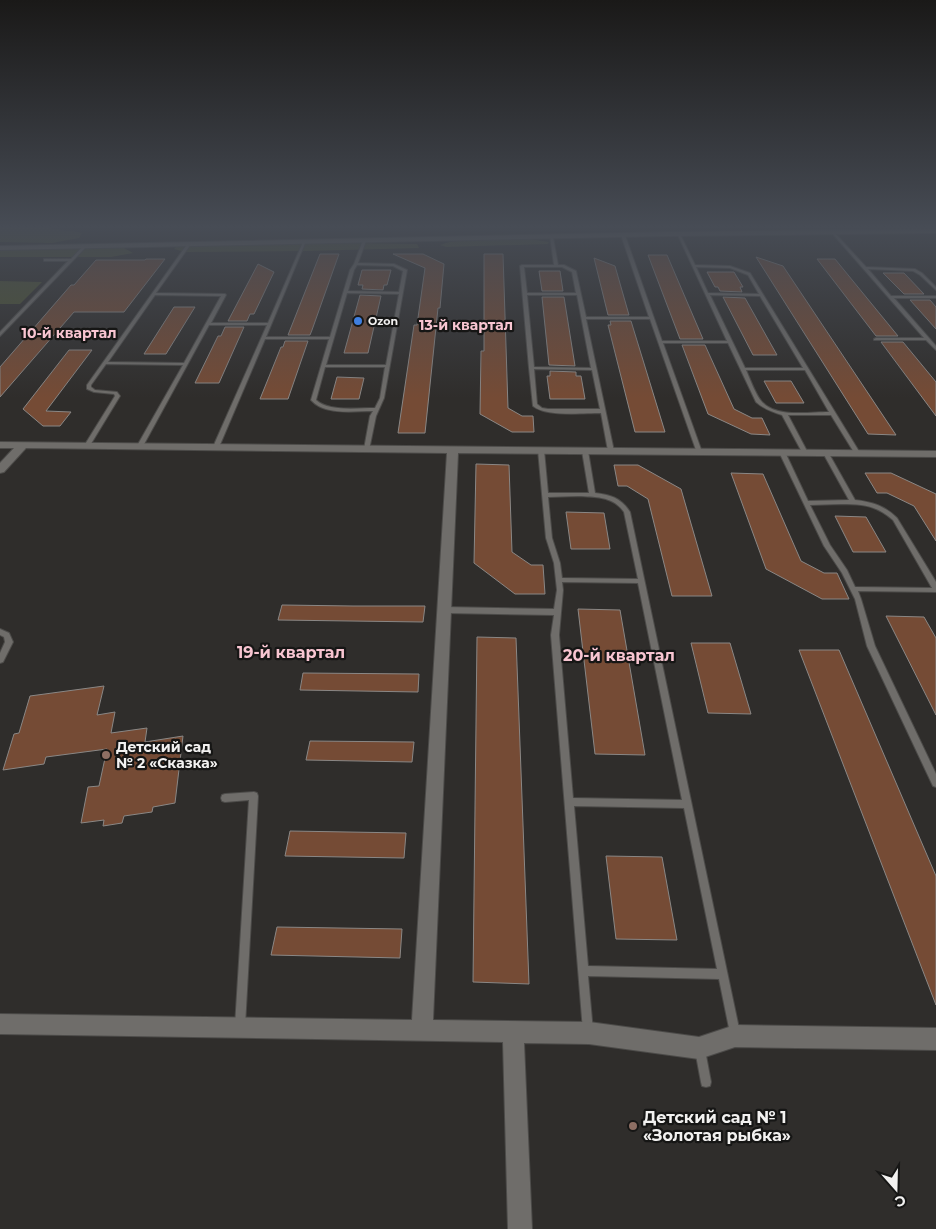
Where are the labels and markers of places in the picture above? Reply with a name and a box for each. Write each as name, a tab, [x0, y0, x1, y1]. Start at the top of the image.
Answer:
place label: Ozon	[368, 314, 398, 328]
marker: Ozon	[352, 315, 364, 327]
place label: Детский сад № 2 «Сказка»	[116, 738, 218, 772]
marker: Детский сад № 2 «Сказка»	[100, 749, 112, 761]
place label: Детский сад № 1 «Золотая рыбка»	[643, 1108, 791, 1145]
marker: Детский сад № 1 «Золотая рыбка»	[627, 1120, 639, 1132]

